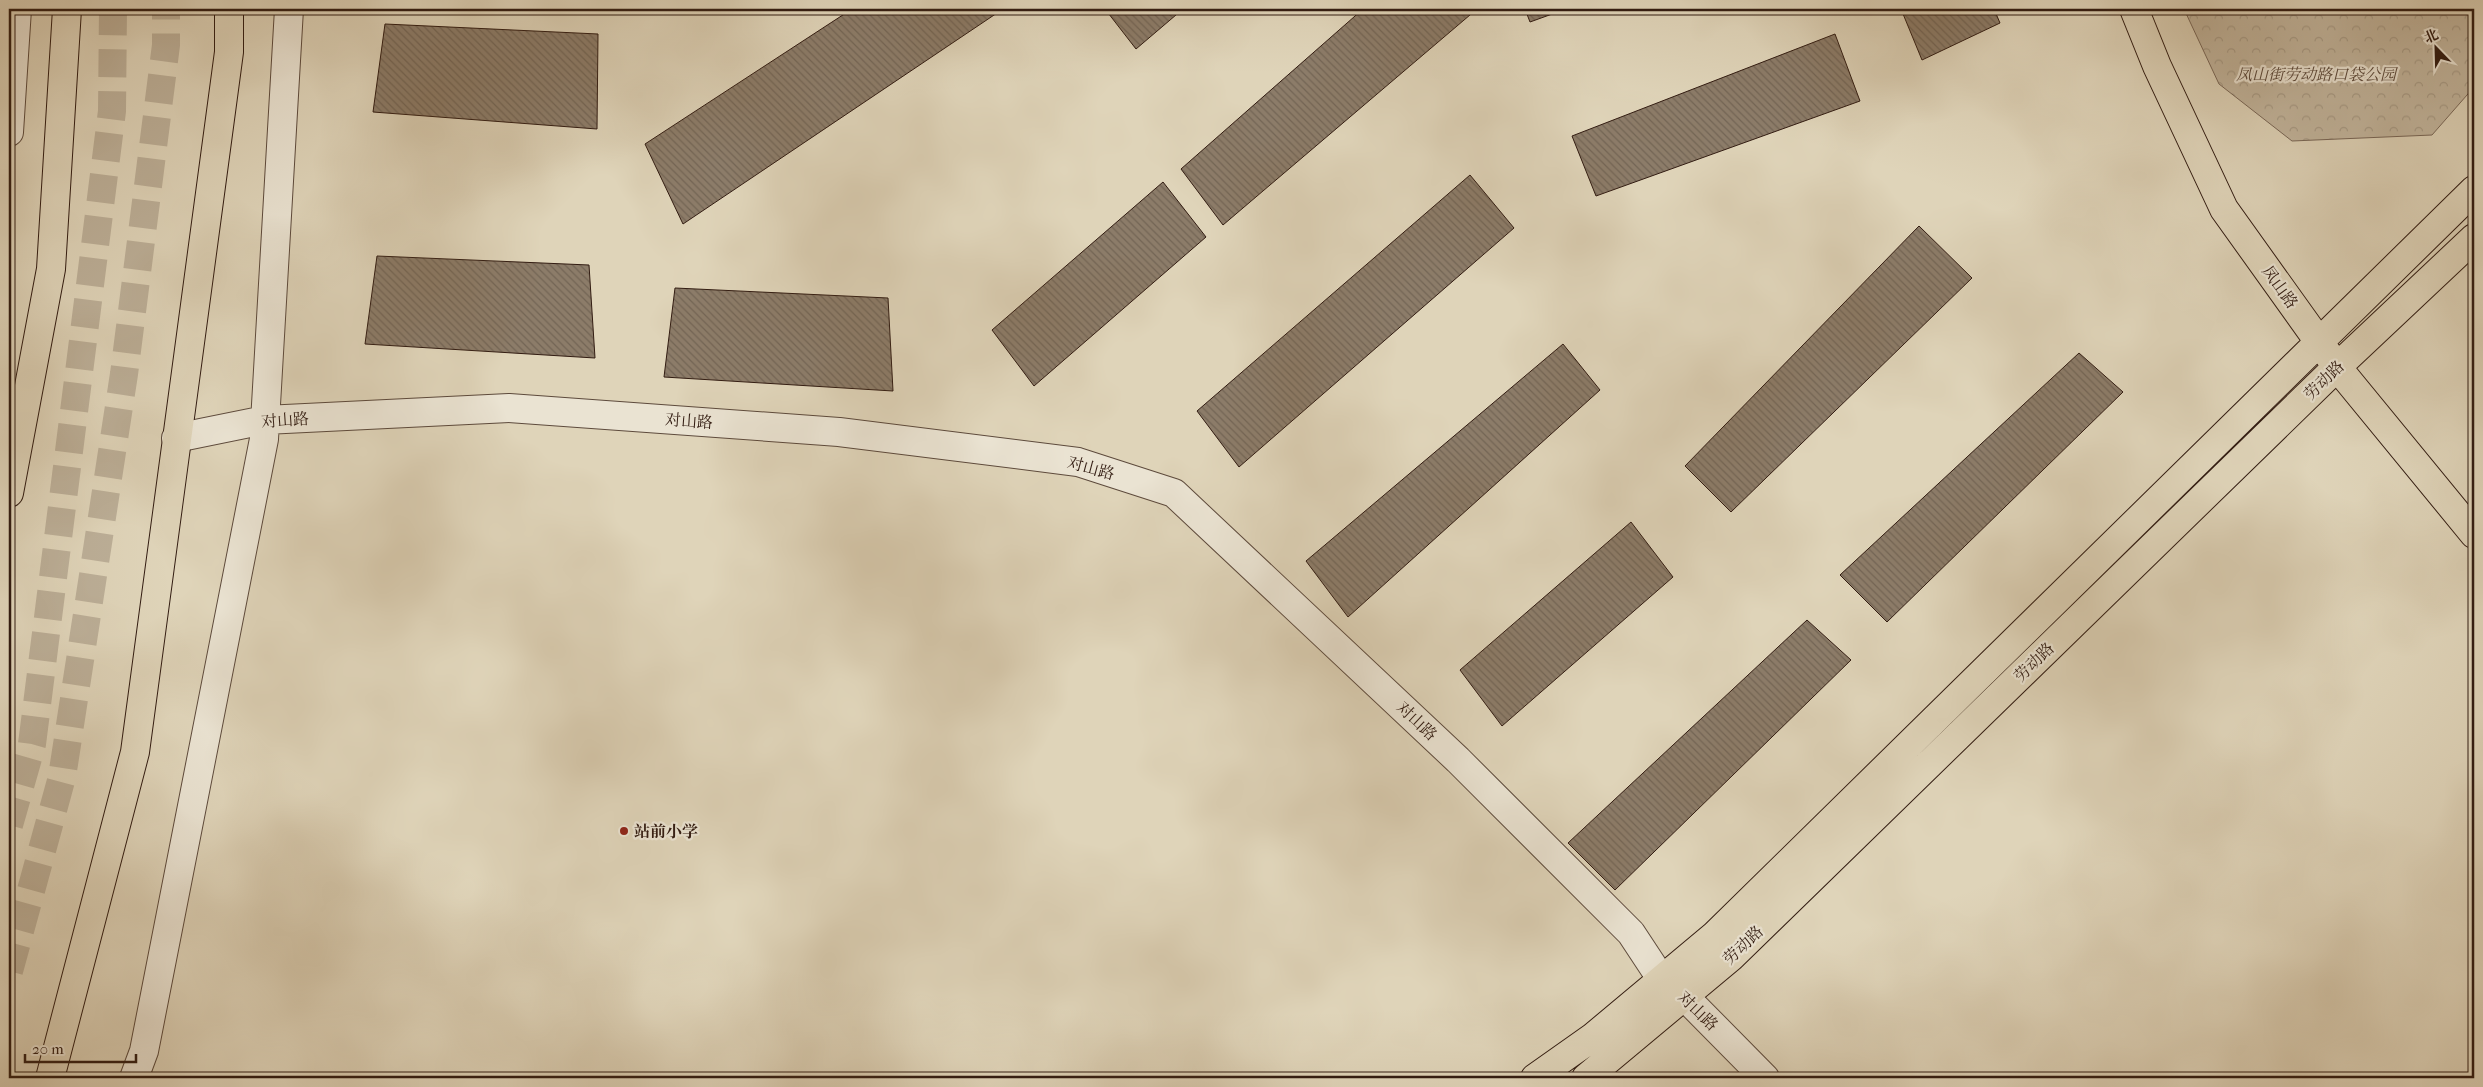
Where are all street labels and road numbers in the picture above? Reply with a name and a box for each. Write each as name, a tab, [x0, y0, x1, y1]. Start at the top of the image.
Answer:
street label: 凤山路	[2258, 262, 2302, 312]
street label: 劳动路	[2300, 356, 2348, 404]
street label: 对山路	[260, 409, 310, 431]
street label: 对山路	[664, 410, 714, 432]
street label: 对山路	[1065, 453, 1117, 483]
street label: 劳动路	[2010, 638, 2058, 686]
street label: 对山路	[1393, 698, 1441, 744]
street label: 劳动路	[1719, 922, 1767, 968]
street label: 对山路	[1674, 987, 1722, 1035]

